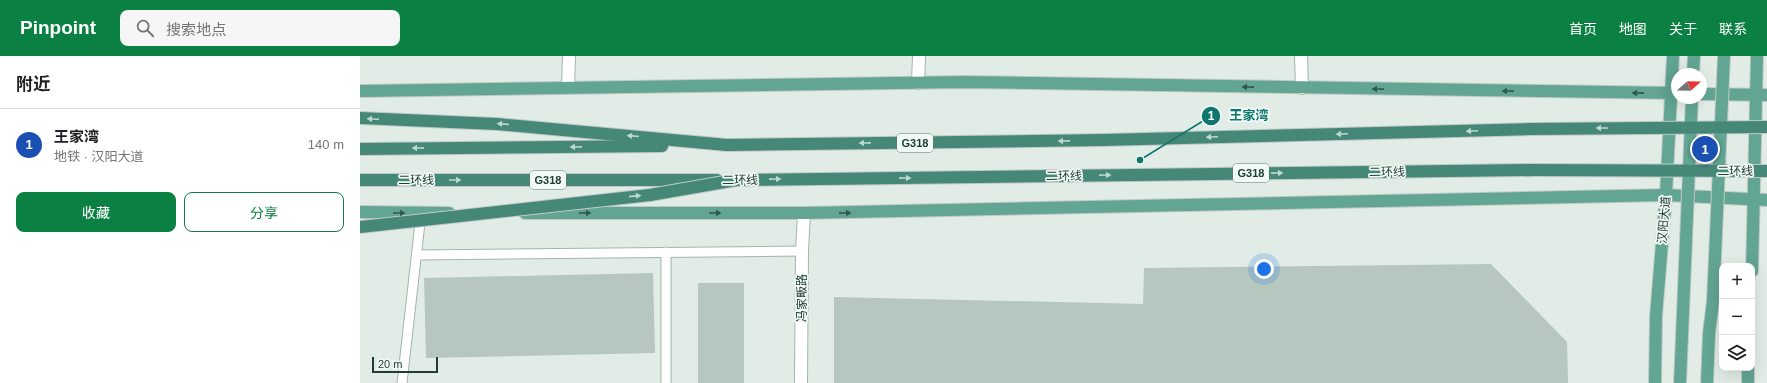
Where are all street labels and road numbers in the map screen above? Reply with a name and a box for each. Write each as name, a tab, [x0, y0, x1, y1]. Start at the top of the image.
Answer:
road number: G318	[897, 134, 933, 152]
road number: G318	[1233, 164, 1269, 182]
street label: 二环线	[1717, 164, 1753, 178]
street label: 二环线	[1369, 165, 1405, 179]
street label: 二环线	[1046, 169, 1082, 183]
road number: G318	[530, 171, 566, 189]
street label: 二环线	[398, 173, 434, 187]
street label: 二环线	[722, 173, 758, 187]
street label: 汉阳大道	[1655, 195, 1673, 245]
street label: 冯家畈路	[795, 274, 809, 322]

